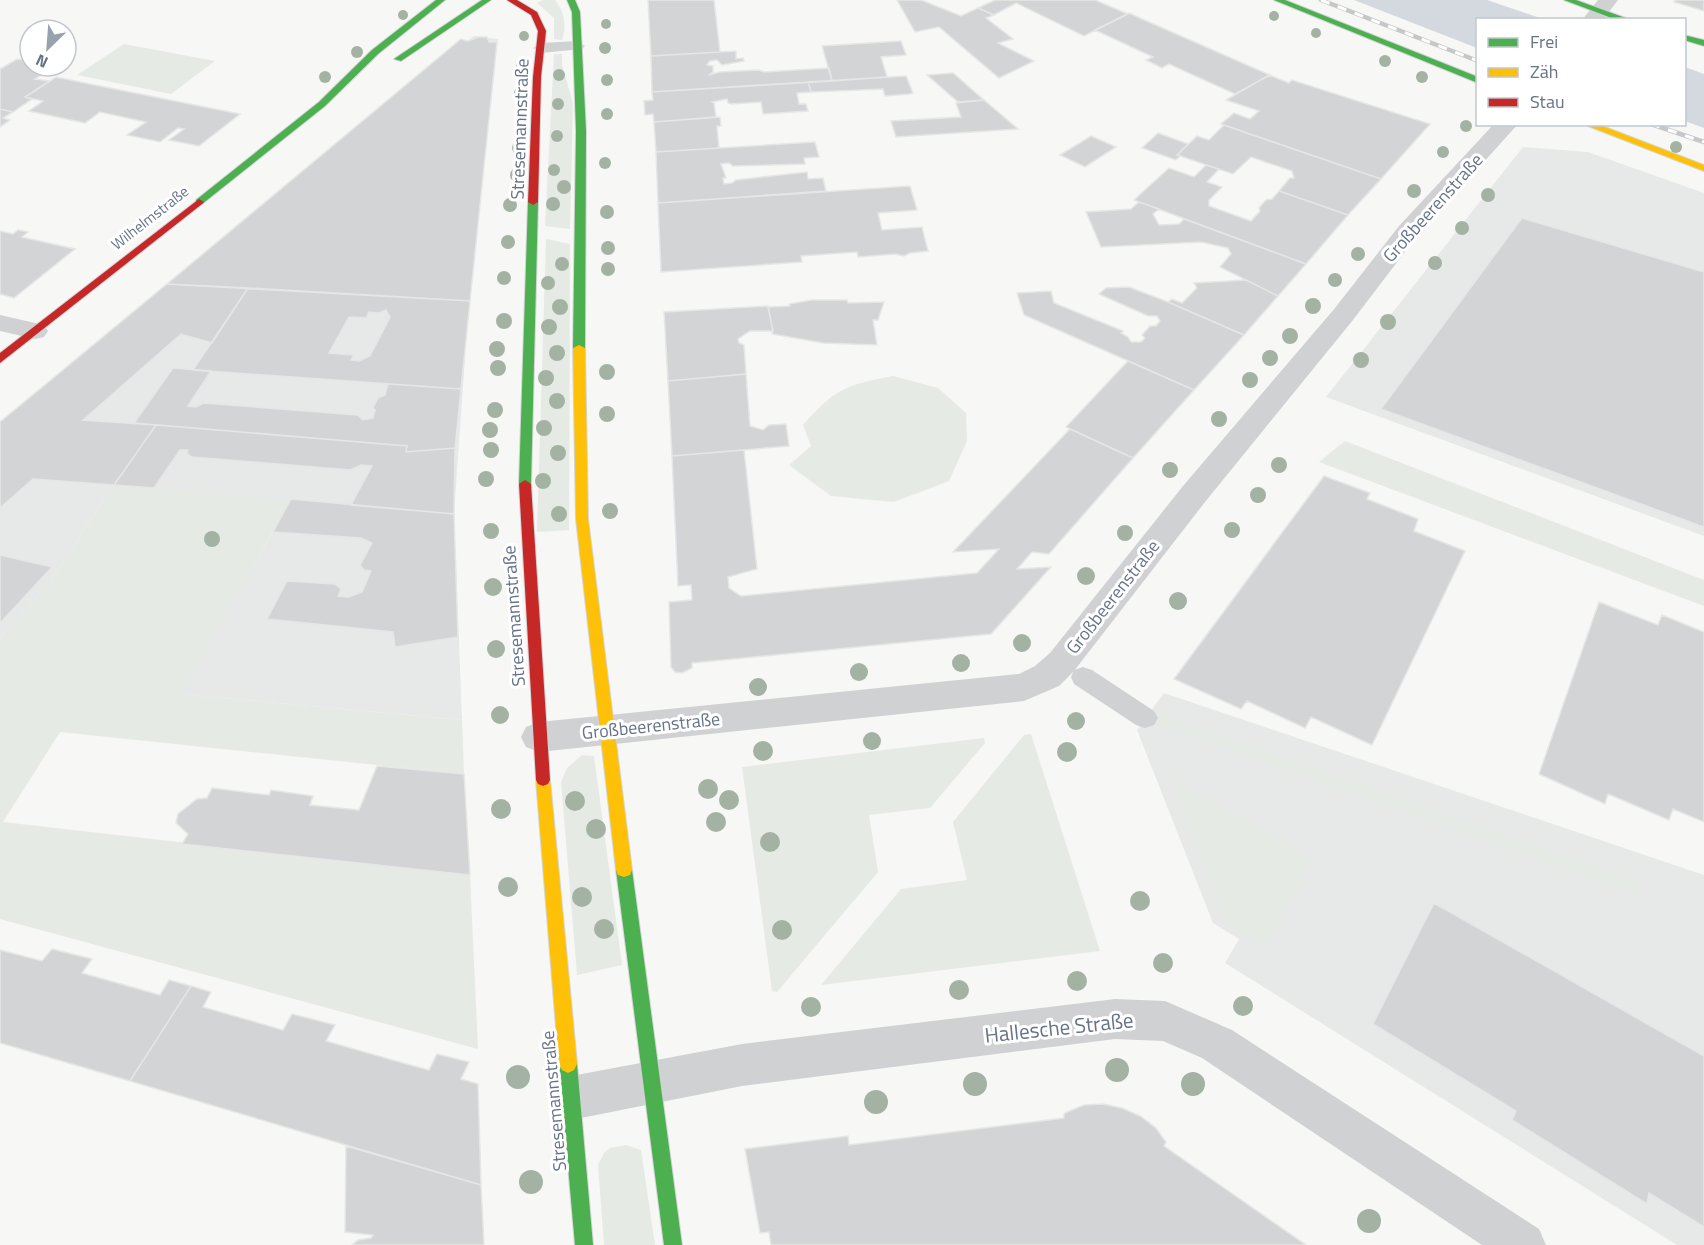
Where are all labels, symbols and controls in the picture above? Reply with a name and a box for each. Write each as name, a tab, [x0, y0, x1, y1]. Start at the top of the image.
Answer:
north arrow	[18, 18, 78, 78]
legend	[1476, 18, 1686, 126]
text: Frei	[1530, 28, 1558, 55]
text: N	[32, 48, 52, 75]
street label: Stresemannstraße	[504, 58, 535, 200]
text: Zäh	[1530, 58, 1558, 85]
text: Stau	[1530, 88, 1565, 115]
street label: Großbeerenstraße	[1376, 147, 1489, 268]
street label: Wilhelmstraße	[106, 180, 193, 255]
street label: Großbeerenstraße	[1059, 534, 1166, 660]
street label: Stresemannstraße	[495, 545, 532, 687]
street label: Großbeerenstraße	[581, 705, 721, 746]
street label: Hallesche Straße	[983, 1003, 1135, 1051]
street label: Stresemannstraße	[534, 1030, 573, 1173]

